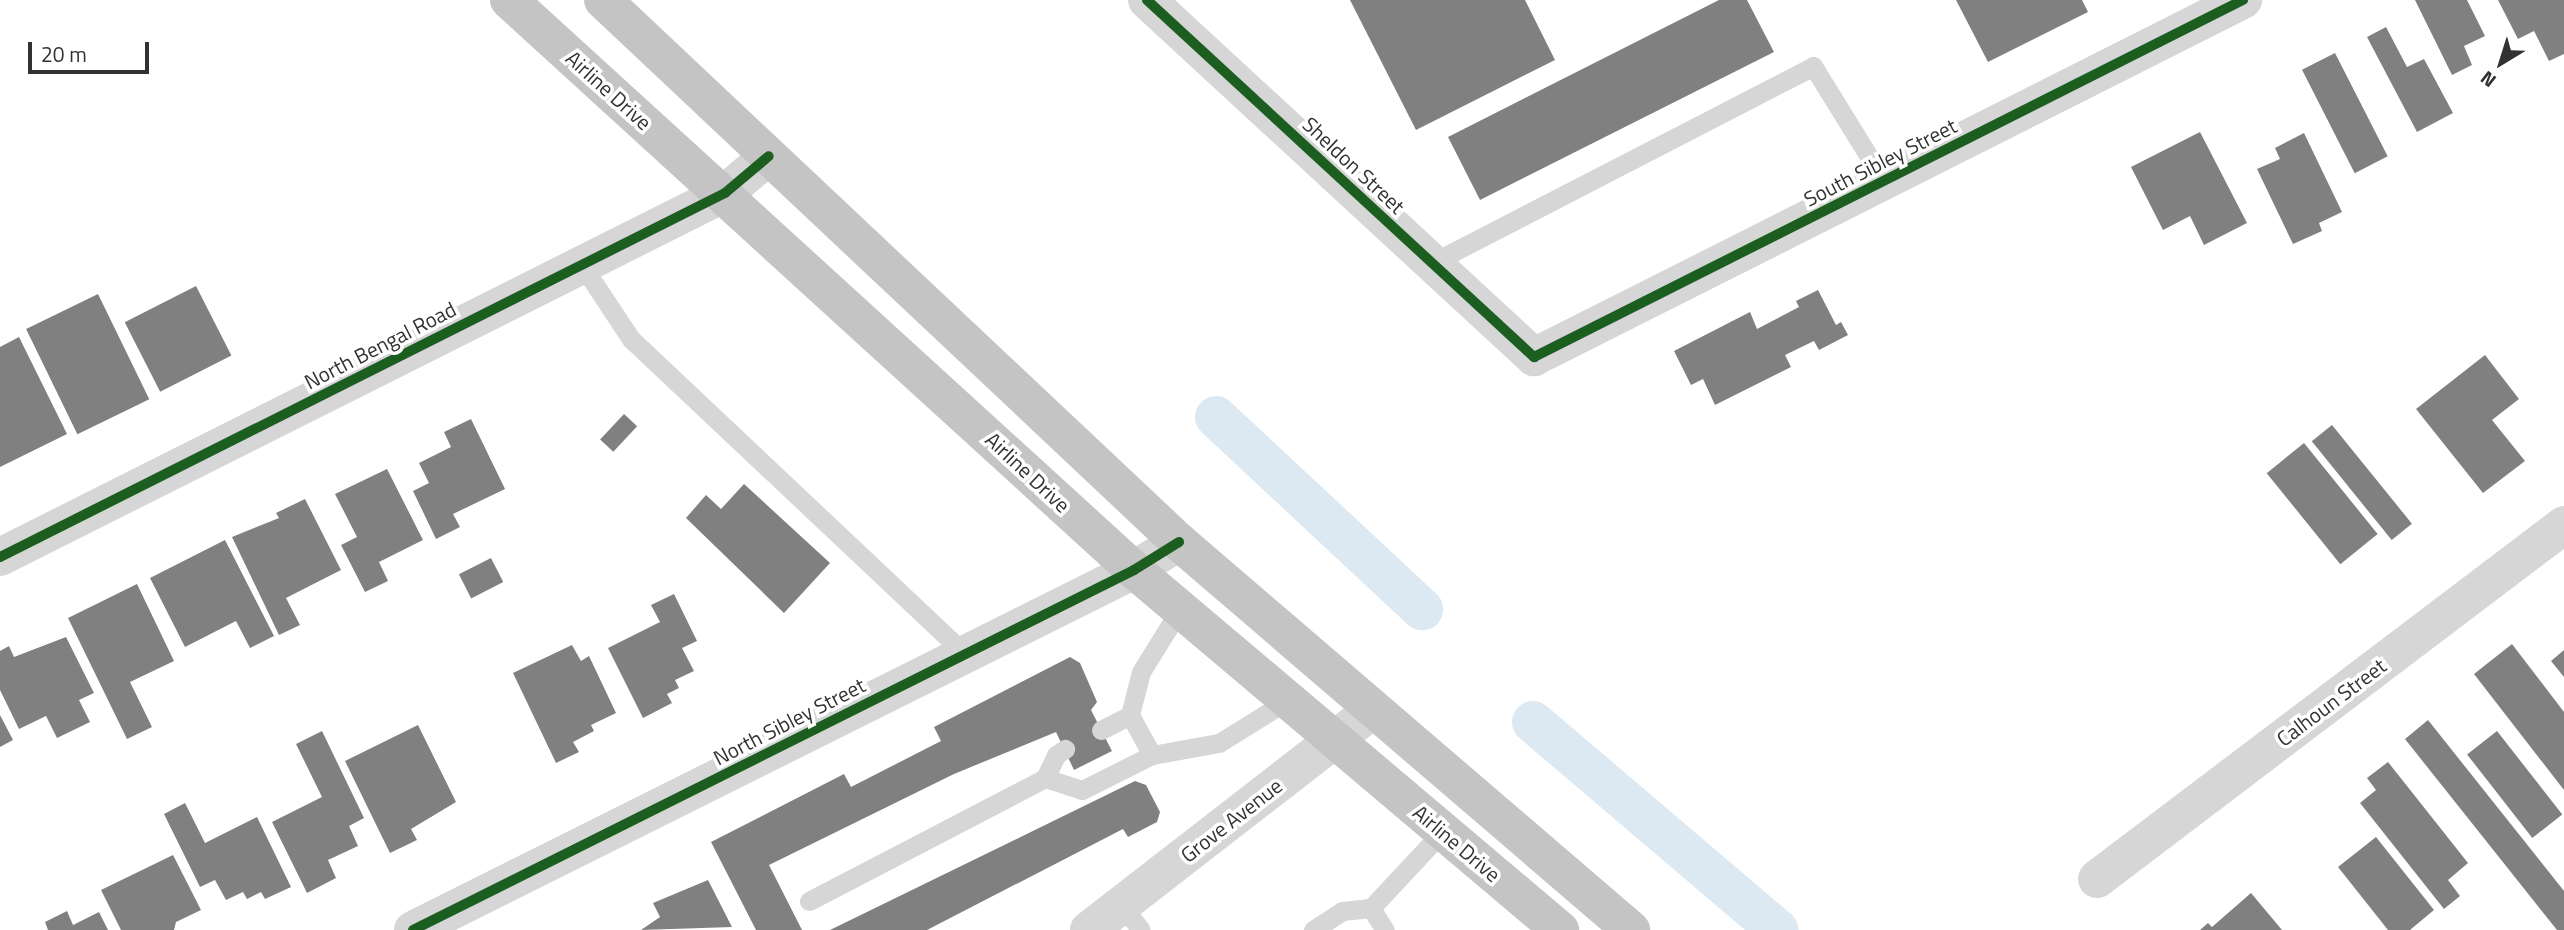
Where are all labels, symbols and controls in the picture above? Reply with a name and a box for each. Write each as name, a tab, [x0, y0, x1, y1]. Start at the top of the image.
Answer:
scale bar	[32, 28, 152, 72]
north arrow	[2466, 28, 2536, 98]
text: 20 m	[41, 38, 87, 70]
street label: Airline Drive	[561, 45, 657, 135]
text: N	[2474, 64, 2502, 95]
street label: Sheldon Street	[1298, 111, 1410, 219]
street label: South Sibley Street	[1799, 113, 1961, 211]
street label: North Bengal Road	[300, 296, 460, 394]
street label: Airline Drive	[981, 427, 1075, 517]
street label: Calhoun Street	[2271, 653, 2391, 751]
street label: North Sibley Street	[709, 672, 869, 770]
street label: Grove Avenue	[1175, 773, 1287, 867]
street label: Airline Drive	[1408, 799, 1506, 887]

